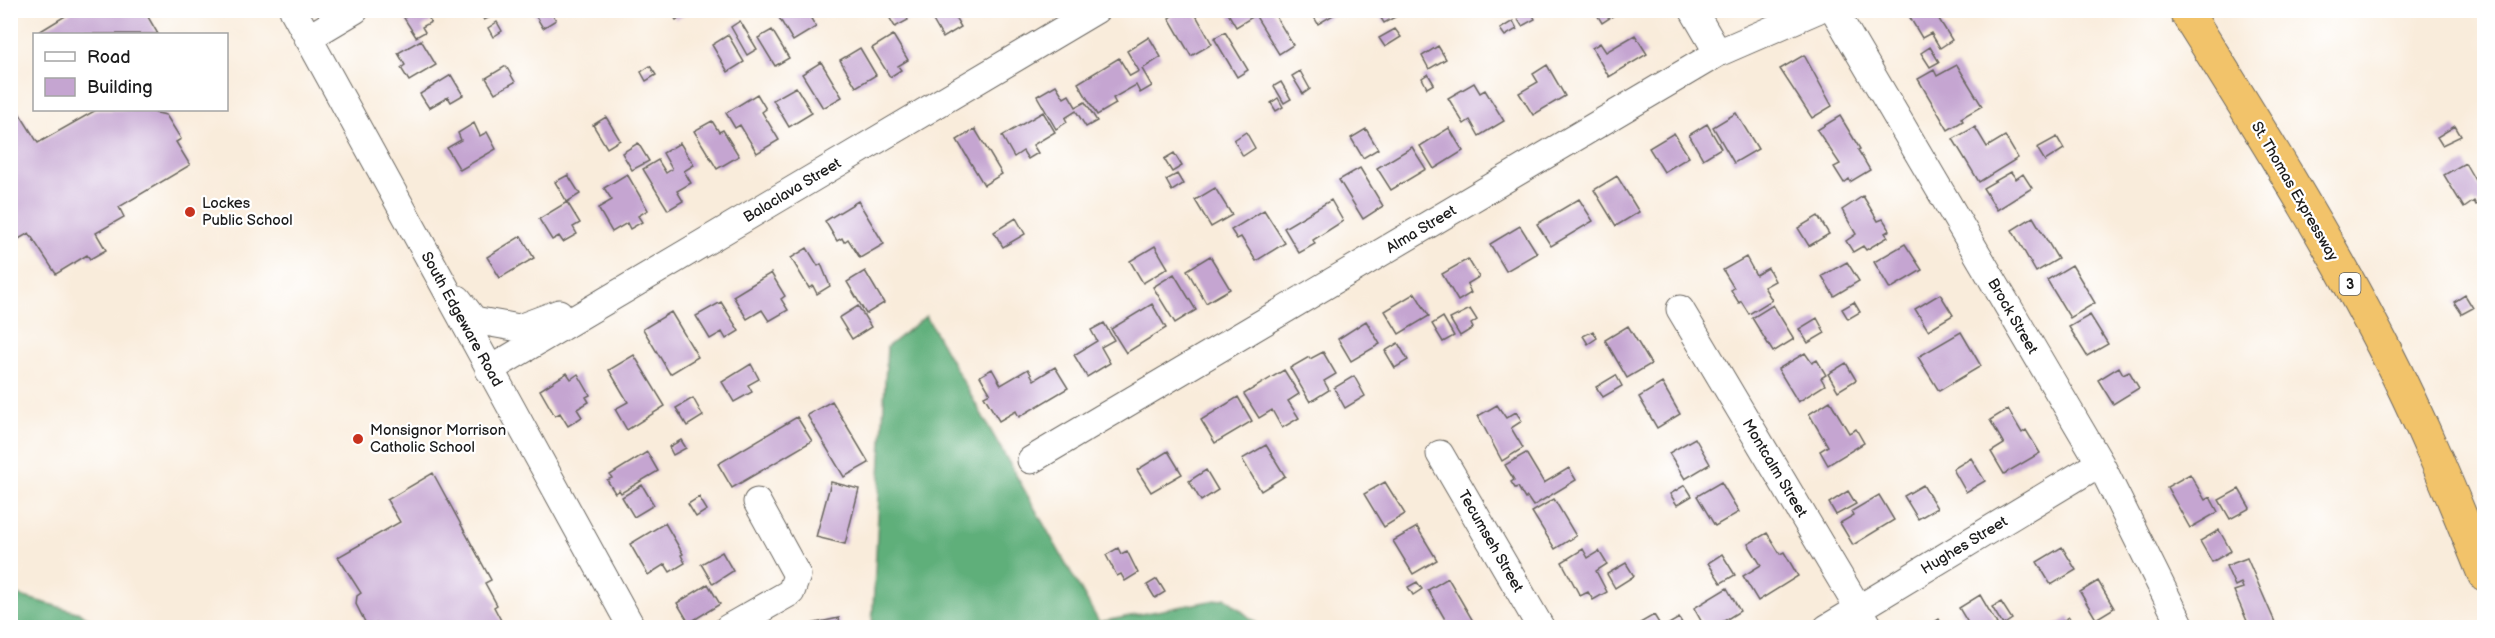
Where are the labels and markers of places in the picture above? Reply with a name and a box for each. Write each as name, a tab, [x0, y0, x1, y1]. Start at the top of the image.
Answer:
place label: Lockes Public School	[202, 194, 293, 230]
marker: Lockes Public School	[183, 205, 197, 219]
place label: Monsignor Morrison Catholic School	[370, 421, 506, 457]
marker: Monsignor Morrison Catholic School	[351, 432, 365, 446]

